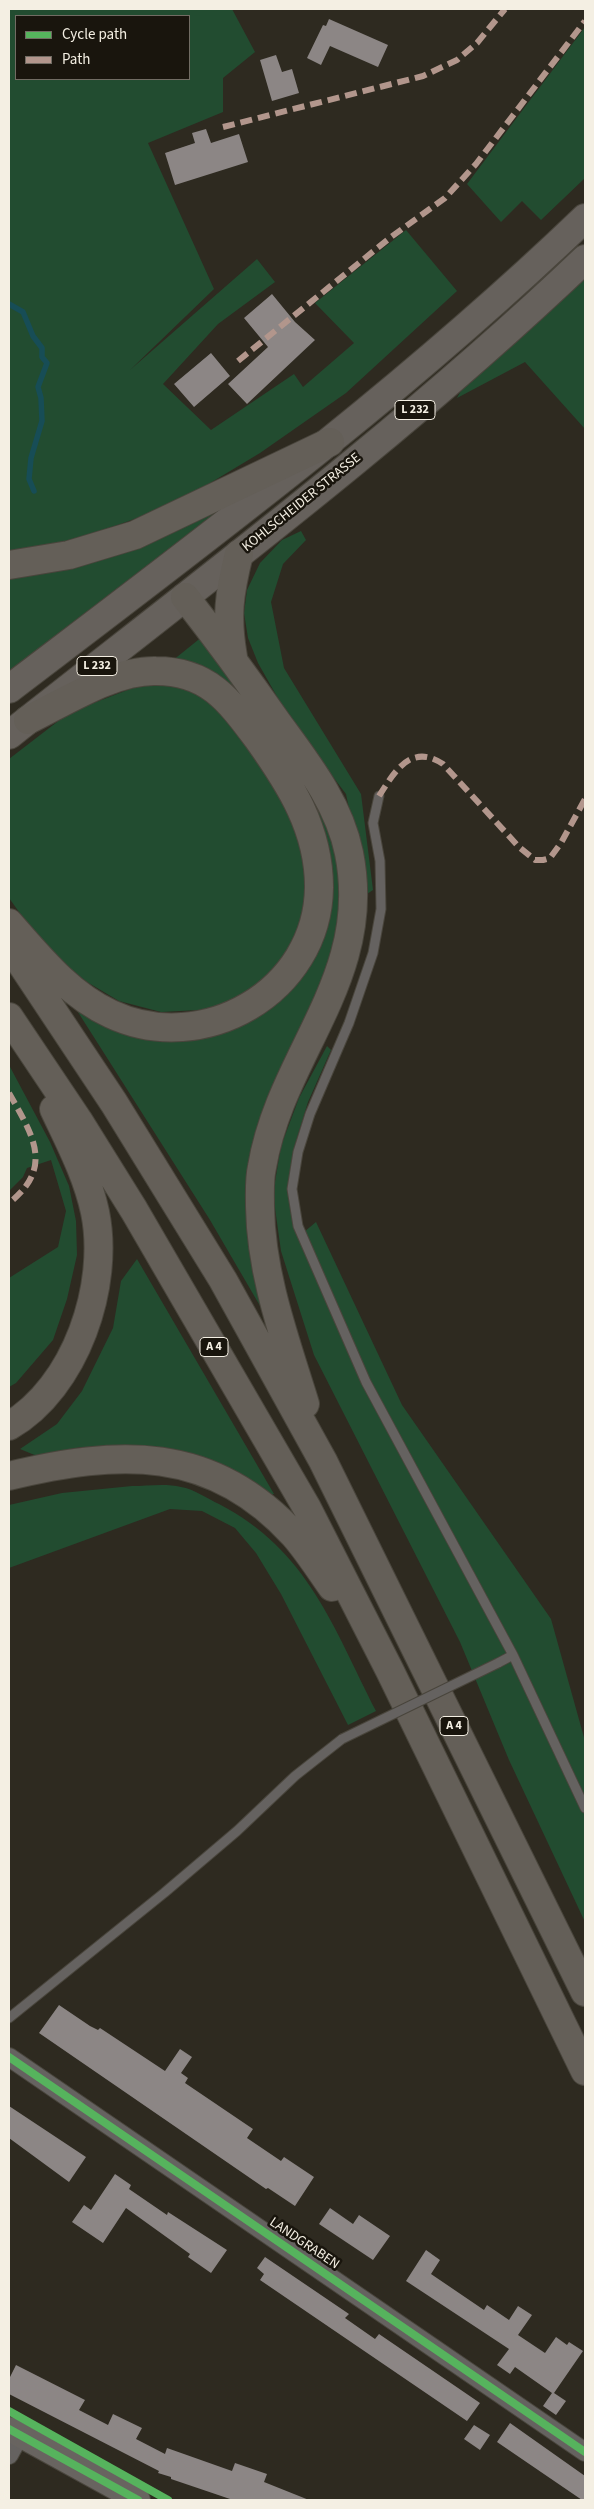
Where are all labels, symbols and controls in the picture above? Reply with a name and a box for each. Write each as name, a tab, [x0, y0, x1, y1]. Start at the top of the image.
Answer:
legend	[15, 15, 190, 80]
text: Cycle path	[62, 24, 127, 45]
text: Path	[62, 49, 90, 70]
road number: L 232	[395, 400, 435, 420]
street label: KOHLSCHEIDER STRASSE	[239, 450, 365, 556]
road number: L 232	[77, 656, 117, 676]
road number: A 4	[200, 1338, 228, 1356]
road number: A 4	[440, 1716, 468, 1735]
street label: LANDGRABEN	[266, 2214, 342, 2274]

